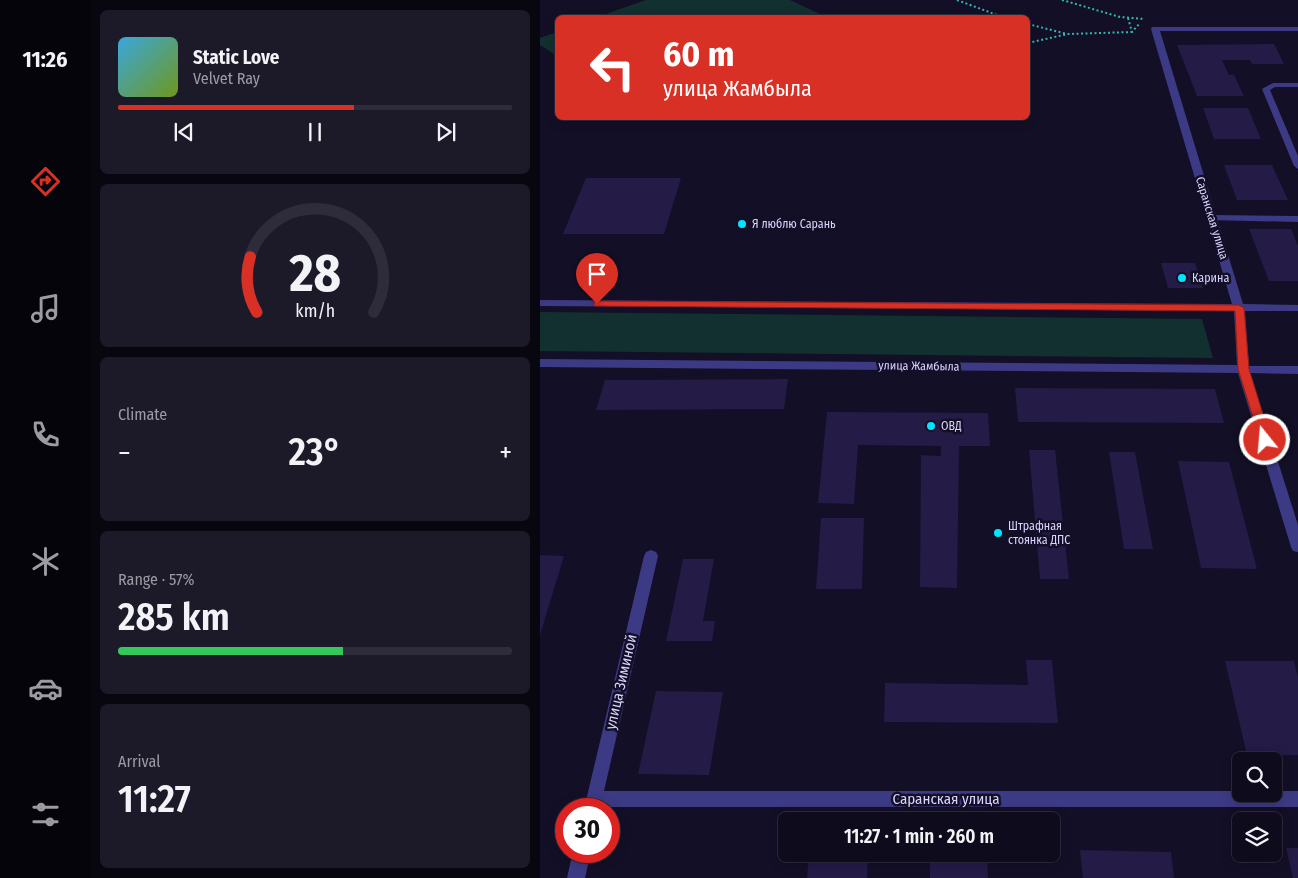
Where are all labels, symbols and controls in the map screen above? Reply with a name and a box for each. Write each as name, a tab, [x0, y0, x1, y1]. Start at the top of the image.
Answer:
text: 60 m	[663, 33, 734, 75]
icon: left	[580, 35, 645, 100]
text: 11:26	[23, 46, 67, 73]
text: Static Love	[193, 46, 280, 69]
text: Velvet Ray	[193, 69, 260, 88]
text: улица Жамбыла	[663, 75, 812, 102]
icon: previous	[170, 118, 198, 146]
icon: pause	[301, 118, 329, 146]
icon: next	[432, 118, 460, 146]
icon: directions	[28, 164, 63, 199]
street label: Саранская улица	[1193, 175, 1231, 261]
place label: Я люблю Сарань	[752, 217, 836, 231]
marker: Я люблю Сарань	[736, 218, 748, 230]
text: 28	[288, 242, 341, 305]
pin	[576, 253, 618, 304]
icon: arrive	[583, 260, 611, 288]
place label: Карина	[1192, 271, 1229, 285]
marker: Карина	[1176, 272, 1188, 284]
icon: music	[28, 291, 63, 326]
text: km/h	[295, 300, 335, 322]
street label: улица Жамбыла	[878, 358, 960, 374]
text: Climate	[118, 405, 167, 424]
position arrow	[1238, 413, 1290, 465]
icon: phone	[28, 417, 63, 452]
place label: ОВД	[941, 419, 962, 433]
marker: ОВД	[925, 420, 937, 432]
text: 23°	[288, 429, 341, 475]
text: −	[118, 436, 131, 469]
text: +	[499, 436, 512, 469]
place label: Штрафная стоянка ДПС	[1008, 519, 1070, 547]
marker: Штрафная стоянка ДПС	[992, 527, 1004, 539]
icon: climate	[28, 544, 63, 579]
text: Range · 57%	[118, 570, 195, 589]
text: 285 km	[118, 594, 230, 640]
street label: улица Зиминой	[601, 633, 641, 731]
icon: car	[28, 671, 63, 706]
text: Arrival	[118, 752, 160, 771]
map controls	[1232, 752, 1282, 862]
button: search	[1232, 752, 1282, 802]
text: 11:27	[118, 776, 191, 822]
street label: Саранская улица	[892, 790, 1000, 808]
icon: filters	[28, 797, 63, 832]
speed limit sign: 30	[555, 798, 620, 863]
button: layers	[1232, 812, 1282, 862]
text: 11:27 · 1 min · 260 m	[844, 825, 994, 848]

